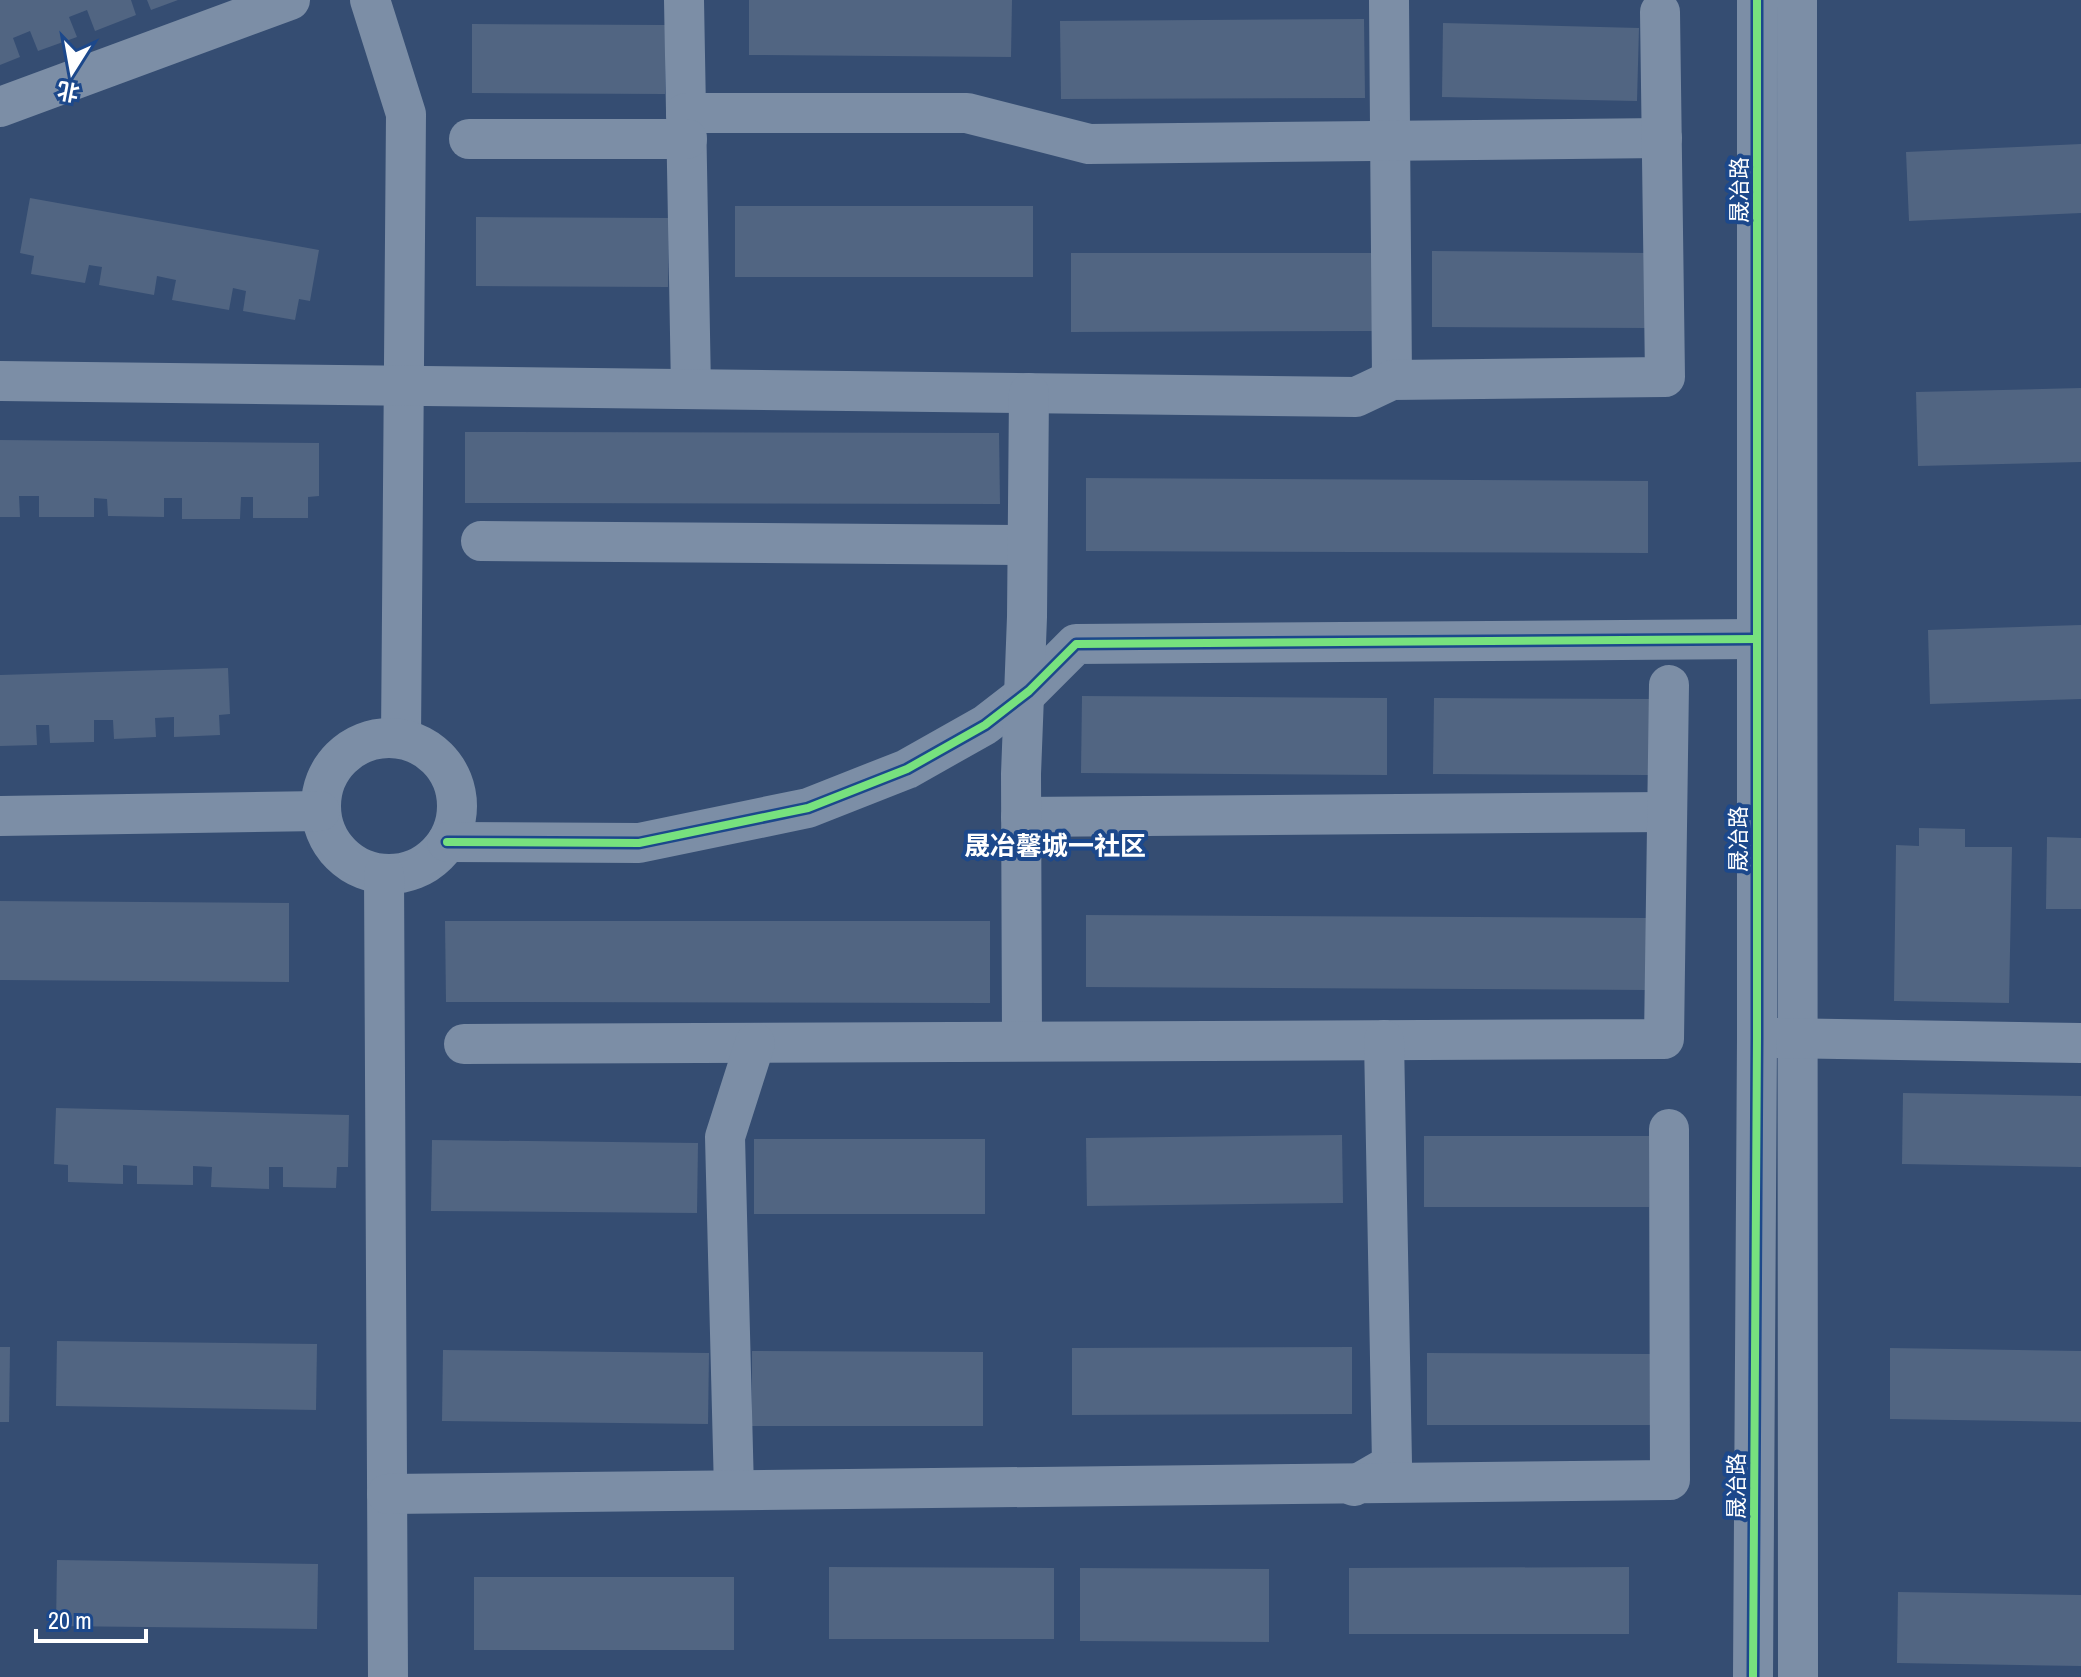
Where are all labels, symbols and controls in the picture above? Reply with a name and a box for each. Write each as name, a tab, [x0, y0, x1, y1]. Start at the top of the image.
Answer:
north arrow	[32, 32, 112, 112]
text: 北	[55, 75, 82, 108]
street label: 晟冶路	[1724, 157, 1754, 223]
street label: 晟冶路	[1723, 806, 1753, 872]
district label: 晟冶馨城一社区	[964, 828, 1146, 863]
street label: 晟冶路	[1721, 1453, 1751, 1519]
scale bar	[36, 1593, 146, 1643]
text: 20 m	[48, 1604, 92, 1636]

